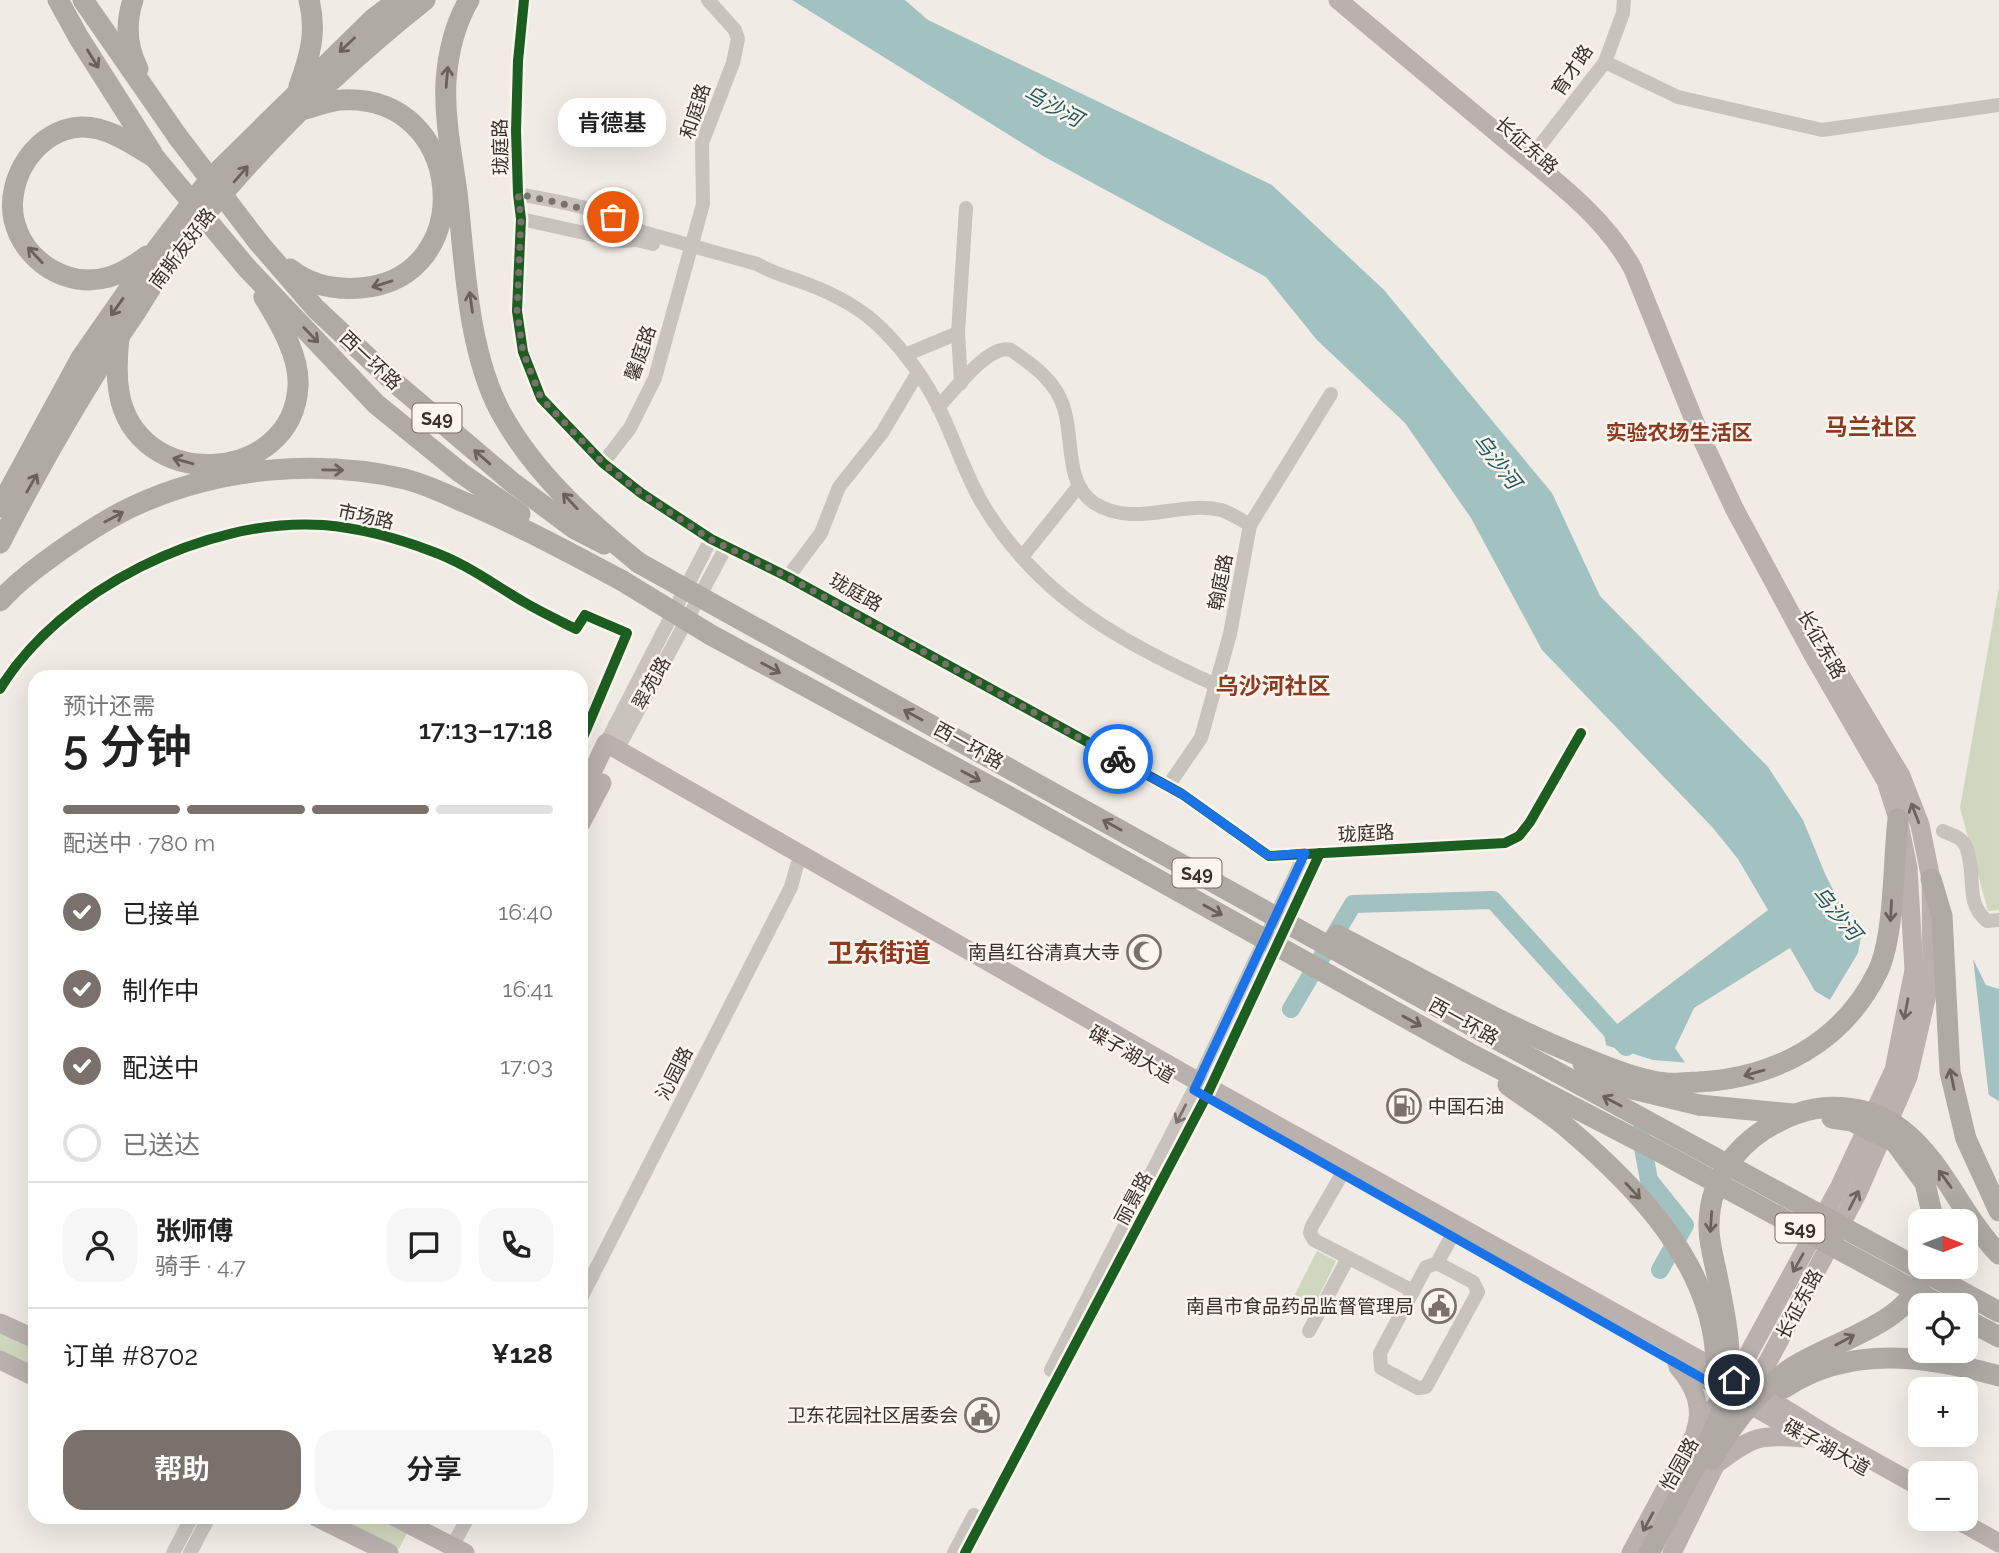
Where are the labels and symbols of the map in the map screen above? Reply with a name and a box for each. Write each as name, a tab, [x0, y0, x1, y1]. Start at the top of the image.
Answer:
one-way arrow	[339, 36, 356, 53]
street label: 育才路	[1547, 40, 1597, 100]
one-way arrow	[85, 49, 100, 68]
one-way arrow	[441, 66, 454, 88]
street label: 和庭路	[676, 80, 714, 142]
water label: 乌沙河	[1019, 80, 1090, 134]
callout: 肯德基	[559, 98, 667, 147]
street label: 长征东路	[1491, 112, 1563, 178]
street label: 珑庭路	[489, 118, 511, 176]
one-way arrow	[233, 165, 249, 183]
pin	[583, 187, 643, 247]
street label: 南斯友好路	[145, 203, 219, 293]
one-way arrow	[27, 246, 43, 264]
one-way arrow	[371, 278, 393, 291]
one-way arrow	[464, 292, 477, 314]
one-way arrow	[110, 297, 124, 316]
street label: 馨庭路	[620, 322, 660, 384]
one-way arrow	[302, 326, 319, 343]
street label: 西一环路	[336, 326, 406, 394]
road number: S49	[412, 404, 462, 432]
district label: 马兰社区	[1825, 413, 1917, 440]
district label: 实验农场生活区	[1606, 420, 1753, 445]
water label: 乌沙河	[1468, 428, 1529, 497]
one-way arrow	[473, 449, 491, 465]
one-way arrow	[172, 453, 194, 466]
one-way arrow	[321, 463, 344, 477]
one-way arrow	[26, 473, 39, 494]
one-way arrow	[562, 493, 579, 510]
street label: 市场路	[336, 499, 396, 533]
one-way arrow	[103, 510, 123, 524]
street label: 翰庭路	[1204, 552, 1236, 612]
street label: 珑庭路	[826, 569, 886, 615]
street label: 长征东路	[1793, 606, 1851, 682]
street label: 翠苑路	[628, 653, 674, 713]
one-way arrow	[760, 661, 780, 675]
district label: 乌沙河社区	[1216, 672, 1331, 699]
one-way arrow	[904, 708, 924, 722]
street label: 西一环路	[930, 717, 1008, 773]
courier	[1083, 724, 1153, 794]
one-way arrow	[960, 770, 981, 783]
one-way arrow	[1907, 803, 1920, 824]
one-way arrow	[1102, 818, 1123, 831]
street label: 珑庭路	[1337, 821, 1395, 845]
road number: S49	[1172, 858, 1222, 888]
water label: 乌沙河	[1807, 881, 1869, 948]
one-way arrow	[1884, 900, 1897, 923]
one-way arrow	[1202, 904, 1223, 917]
mosque icon: 南昌红谷清真大寺	[1125, 933, 1163, 971]
district label: 卫东街道	[827, 938, 931, 968]
place label: 南昌红谷清真大寺	[968, 941, 1120, 963]
street label: 西一环路	[1425, 993, 1503, 1049]
one-way arrow	[1899, 997, 1912, 1020]
one-way arrow	[1401, 1014, 1421, 1028]
street label: 碟子湖大道	[1085, 1021, 1179, 1087]
street label: 沁园路	[651, 1043, 697, 1103]
one-way arrow	[1743, 1068, 1765, 1081]
one-way arrow	[1944, 1068, 1957, 1090]
fuel station icon: 中国石油	[1385, 1087, 1423, 1125]
one-way arrow	[1602, 1094, 1622, 1108]
place label: 中国石油	[1428, 1095, 1504, 1117]
one-way arrow	[1174, 1103, 1187, 1124]
street label: 丽景路	[1110, 1168, 1156, 1228]
one-way arrow	[1938, 1170, 1952, 1189]
one-way arrow	[1624, 1182, 1641, 1199]
one-way arrow	[1847, 1190, 1861, 1211]
north arrow	[1908, 1209, 1978, 1279]
one-way arrow	[1704, 1210, 1717, 1233]
road number: S49	[1776, 1213, 1825, 1242]
one-way arrow	[1791, 1252, 1805, 1272]
street label: 长征东路	[1771, 1265, 1827, 1343]
public building icon: 南昌市食品药品监督管理局	[1420, 1287, 1458, 1325]
place label: 南昌市食品药品监督管理局	[1186, 1295, 1414, 1317]
one-way arrow	[1834, 1333, 1854, 1347]
pin	[1704, 1350, 1764, 1410]
public building icon: 卫东花园社区居委会	[963, 1396, 1001, 1434]
place label: 卫东花园社区居委会	[787, 1404, 958, 1426]
street label: 碟子湖大道	[1780, 1414, 1874, 1480]
street label: 怡园路	[1656, 1434, 1702, 1494]
one-way arrow	[1640, 1511, 1654, 1532]

